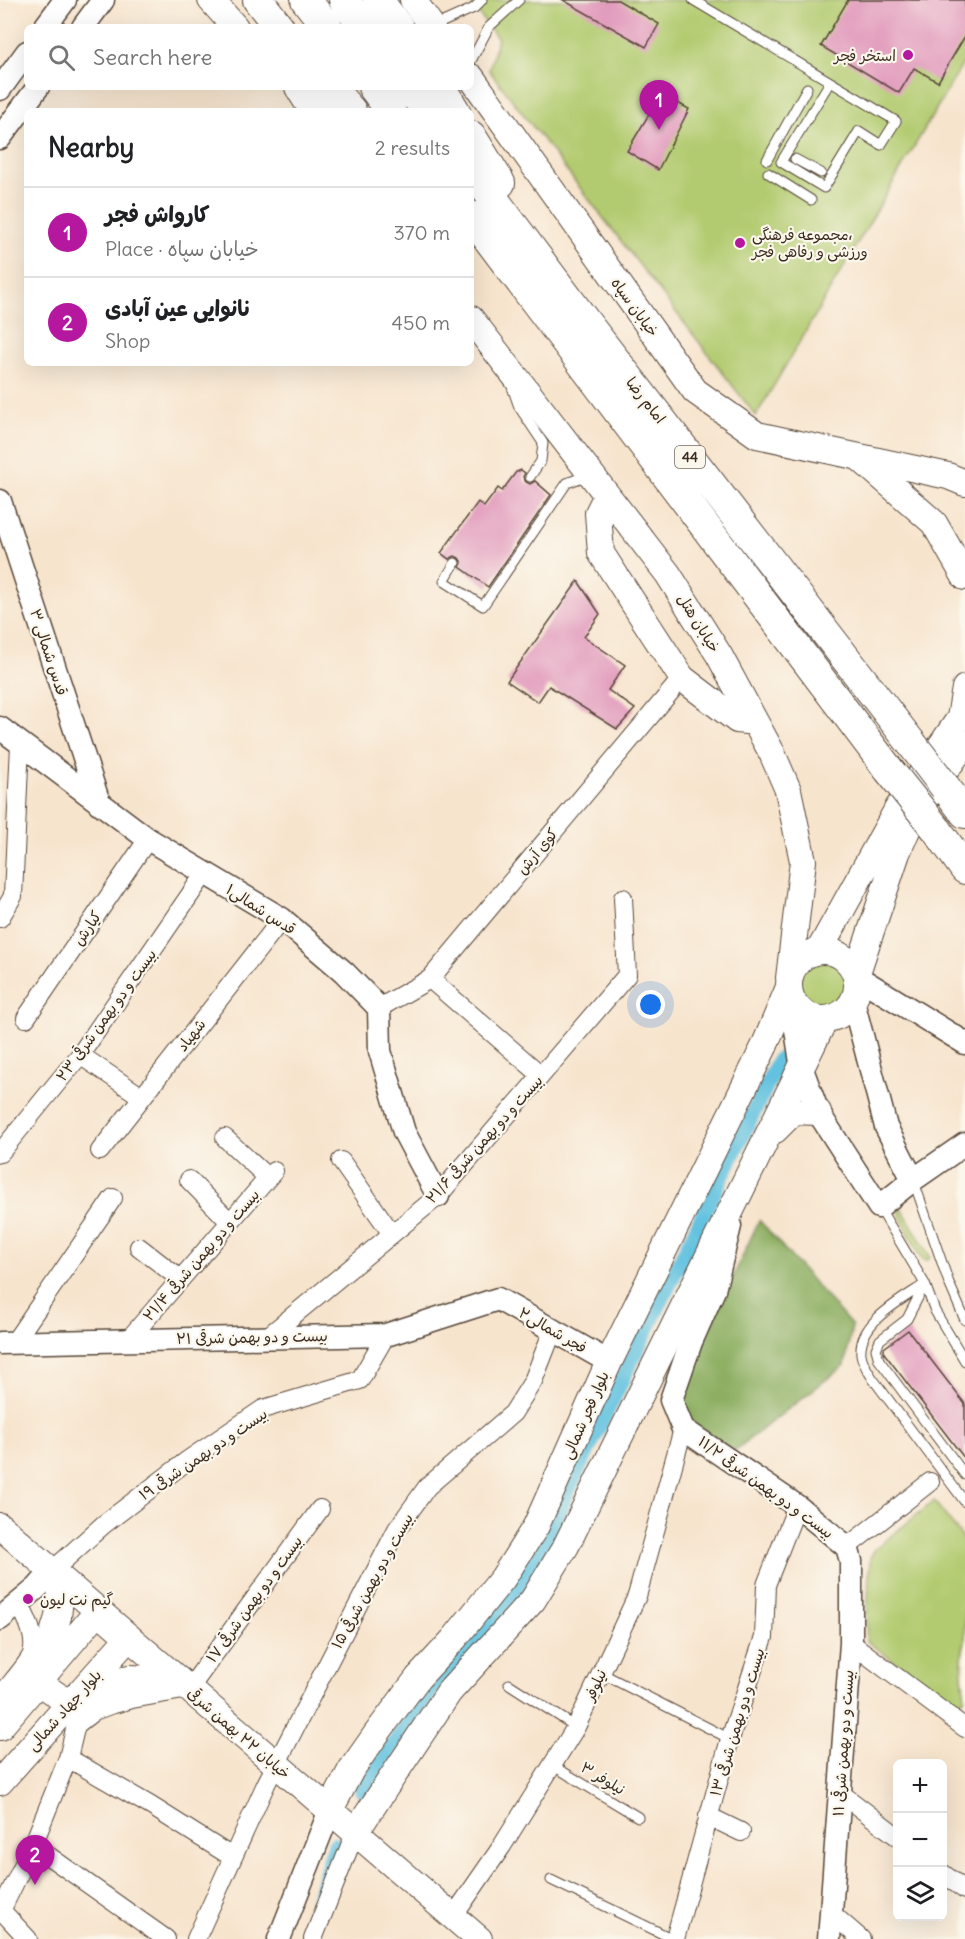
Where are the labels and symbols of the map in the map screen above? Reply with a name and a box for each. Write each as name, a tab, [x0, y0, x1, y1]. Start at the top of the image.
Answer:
place label: استخر فجر	[832, 46, 896, 65]
marker: استخر فجر	[901, 48, 915, 62]
pin: 1	[640, 80, 678, 130]
place label: مجموعه فرهنگی، ورزشی و رفاهی فجر	[750, 225, 868, 262]
marker: مجموعه فرهنگی، ورزشی و رفاهی فجر	[733, 236, 747, 250]
street label: خیابان سپاه	[606, 274, 663, 341]
street label: امام رضا	[620, 373, 670, 428]
road number: 44	[675, 446, 705, 468]
street label: خیابان هتل	[674, 590, 724, 656]
street label: قدس شمالی ۳	[25, 606, 72, 698]
street label: کوی آرش	[512, 824, 562, 878]
street label: قدس شمالی۱	[222, 879, 299, 939]
street label: کیارش	[69, 907, 105, 949]
street label: بیست و دو بهمن شرقی ۲۳	[51, 945, 160, 1085]
your location	[636, 990, 665, 1019]
street label: شهیاد	[172, 1015, 210, 1055]
street label: بیست و دو بهمن شرقی ۲۱/۶	[421, 1070, 547, 1207]
street label: بیست و دو بهمن شرقی ۲۱/۴	[138, 1185, 263, 1325]
street label: فجر شمالی۲	[515, 1303, 591, 1358]
street label: بیست و دو بهمن شرقی ۲۱	[176, 1325, 328, 1348]
street label: بلوار فجر شمالی	[557, 1368, 614, 1462]
street label: بیست و دو بهمن شرقی ۱۹	[135, 1403, 271, 1504]
street label: بیست و دو بهمن شرقی ۱۱/۲	[695, 1431, 838, 1542]
street label: بیست و دو بهمن شرقی ۱۵	[326, 1509, 417, 1652]
street label: بیست و دو بهمن شرقی ۱۷	[201, 1531, 306, 1666]
place label: گیم نت لیون	[40, 1590, 113, 1612]
marker: گیم نت لیون	[21, 1592, 35, 1606]
street label: بیست و دو بهمن شرقی ۱۳	[704, 1645, 769, 1798]
street label: بلوار جهاد شمالی	[23, 1665, 106, 1755]
street label: نیلوفر	[579, 1666, 611, 1705]
street label: بیست و دو بهمن شرقی ۱۱	[827, 1669, 858, 1817]
street label: خیابان ۲۲ بهمن شرقی	[184, 1682, 295, 1783]
street label: نیلوفر ۳	[577, 1757, 629, 1799]
pin: 2	[15, 1836, 54, 1885]

